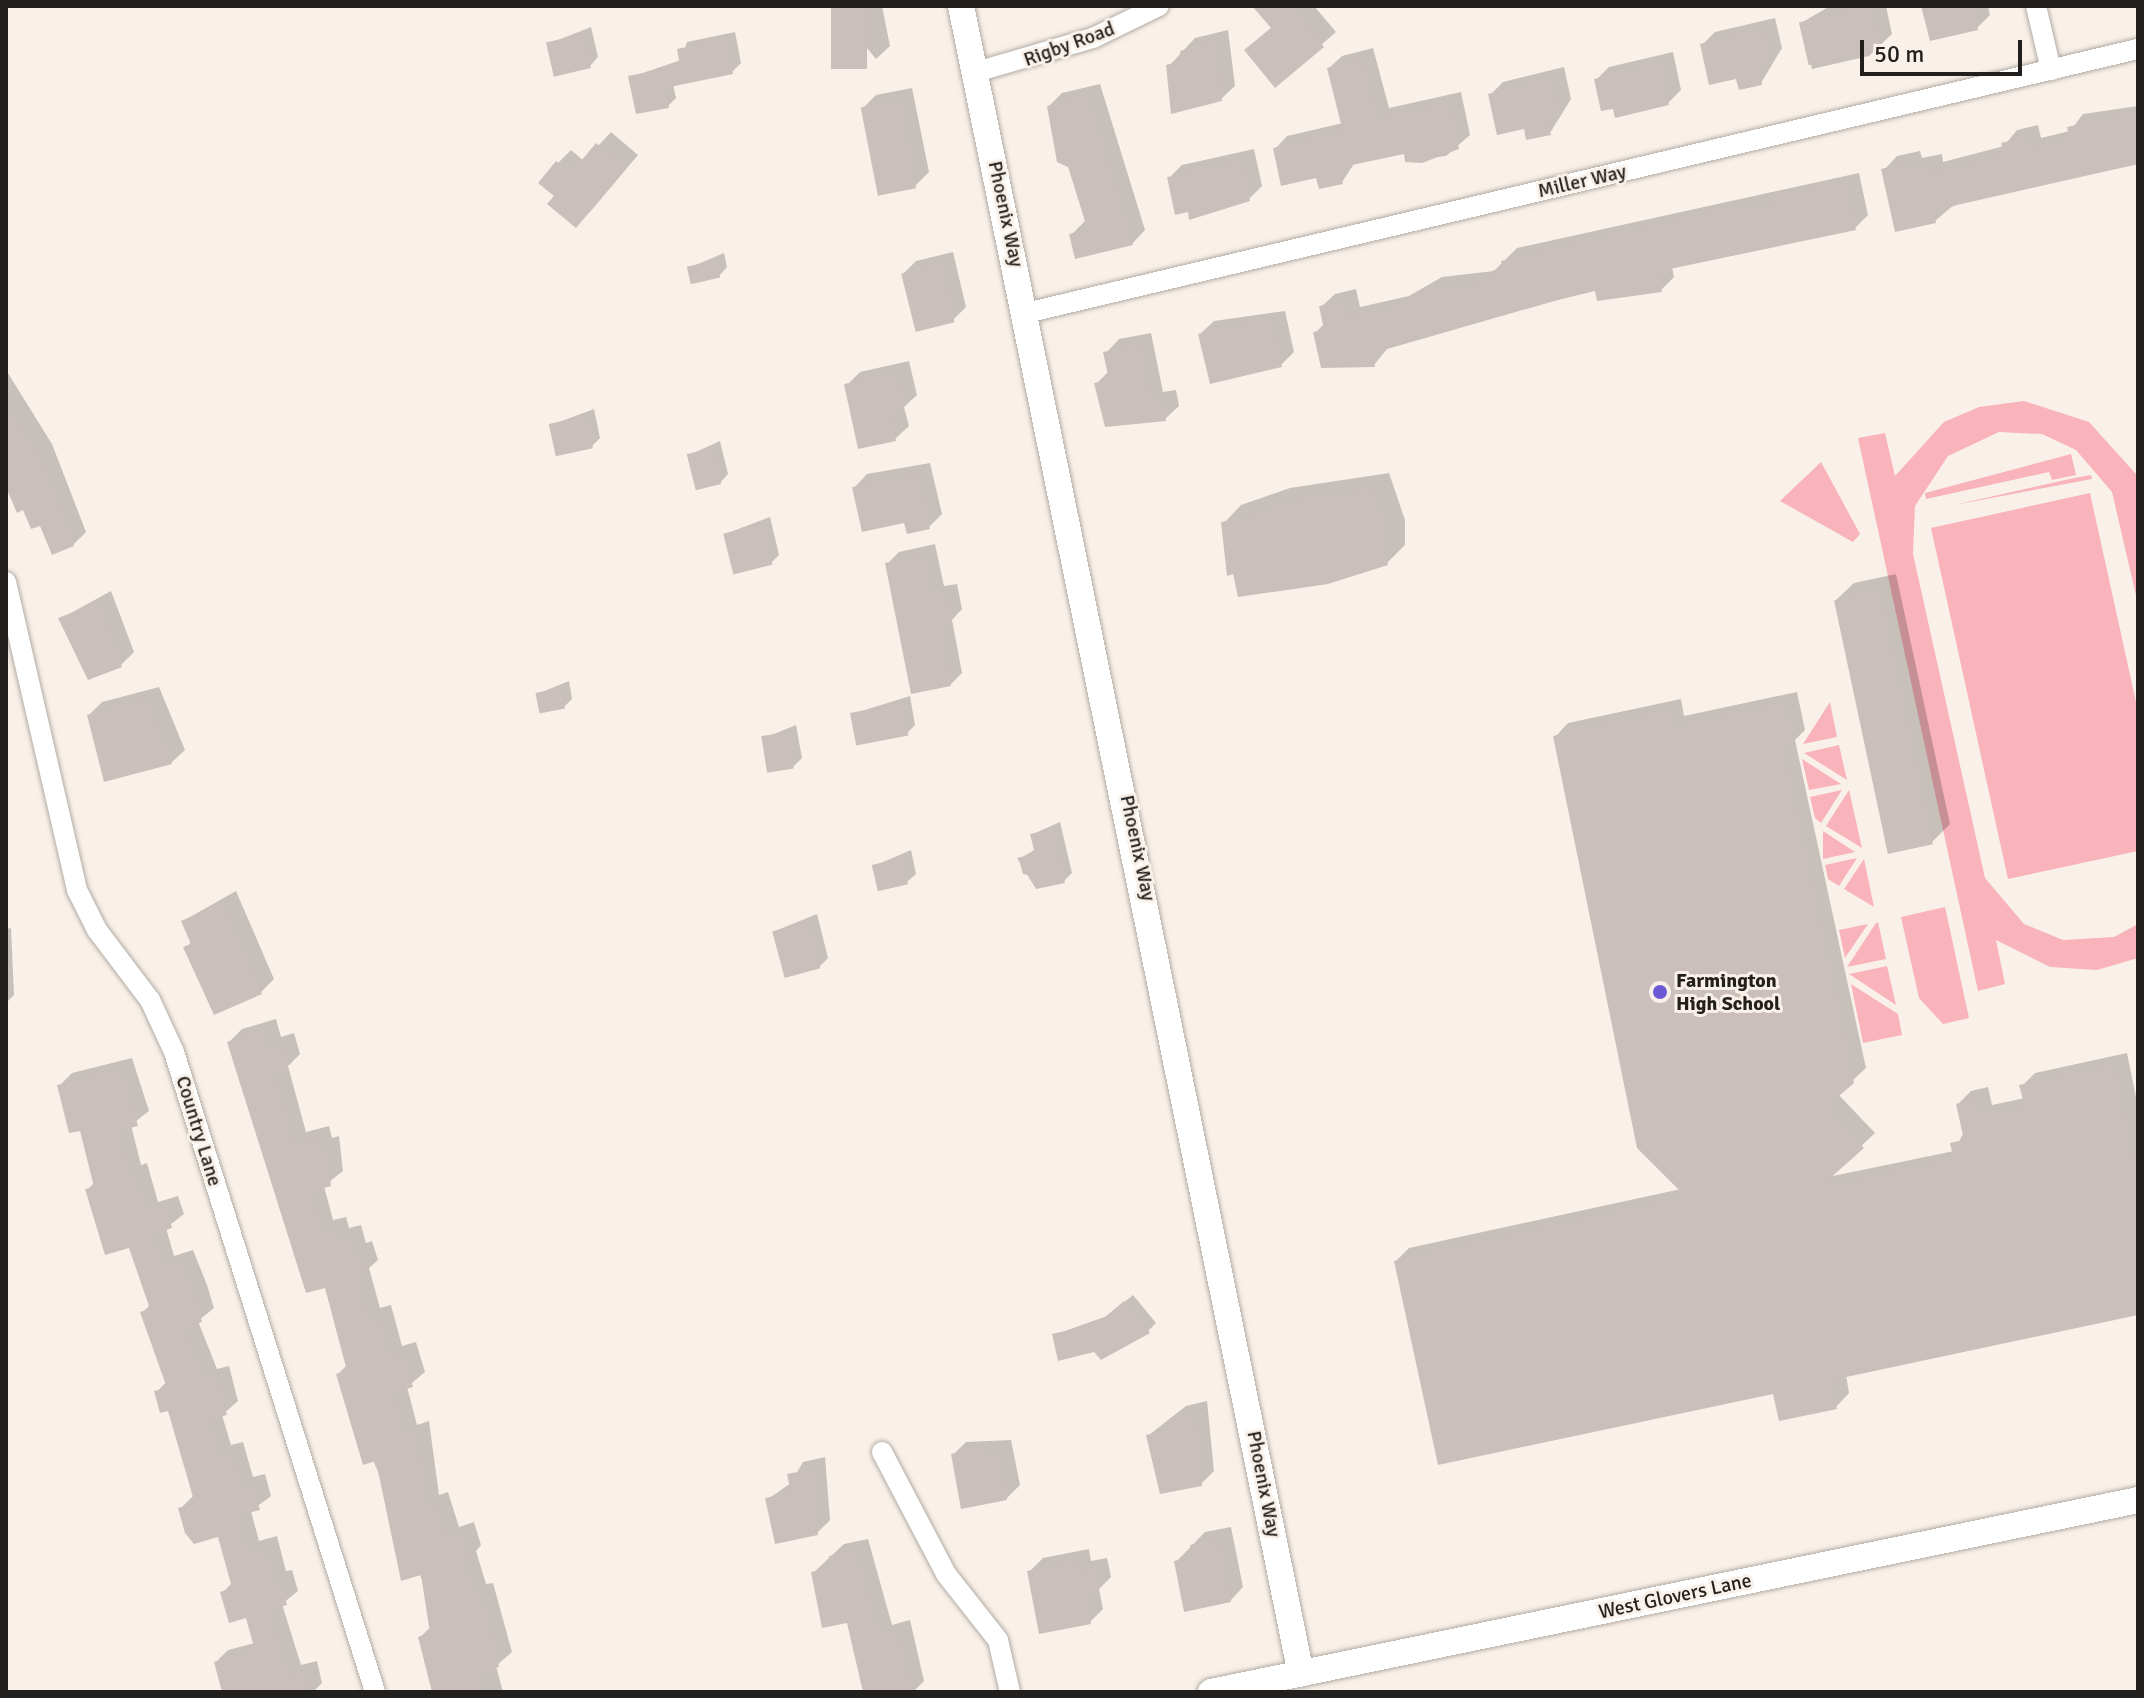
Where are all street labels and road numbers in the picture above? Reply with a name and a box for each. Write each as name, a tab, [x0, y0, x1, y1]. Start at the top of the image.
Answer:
street label: Rigby Road	[1020, 16, 1118, 72]
street label: Phoenix Way	[983, 159, 1029, 269]
street label: Miller Way	[1535, 159, 1629, 203]
street label: Phoenix Way	[1115, 793, 1161, 903]
street label: Country Lane	[171, 1073, 227, 1189]
street label: Phoenix Way	[1242, 1429, 1286, 1539]
street label: West Glovers Lane	[1596, 1568, 1754, 1624]

